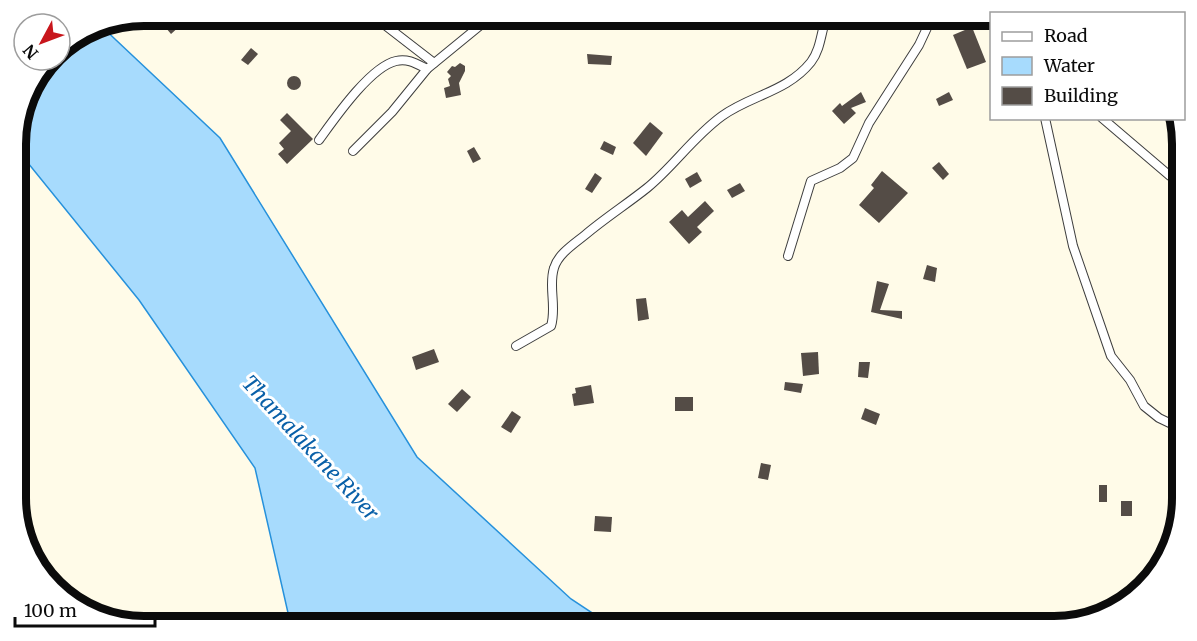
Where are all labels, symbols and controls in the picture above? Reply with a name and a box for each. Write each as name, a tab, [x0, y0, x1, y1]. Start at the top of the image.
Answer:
north arrow	[12, 12, 72, 72]
legend	[990, 12, 1185, 120]
text: Road	[1044, 24, 1088, 47]
text: N	[19, 40, 42, 63]
text: Water	[1043, 54, 1095, 77]
text: Building	[1044, 84, 1118, 107]
water label: Thamalakane River	[236, 370, 385, 526]
scale bar	[15, 590, 154, 628]
text: 100 m	[24, 599, 77, 622]

